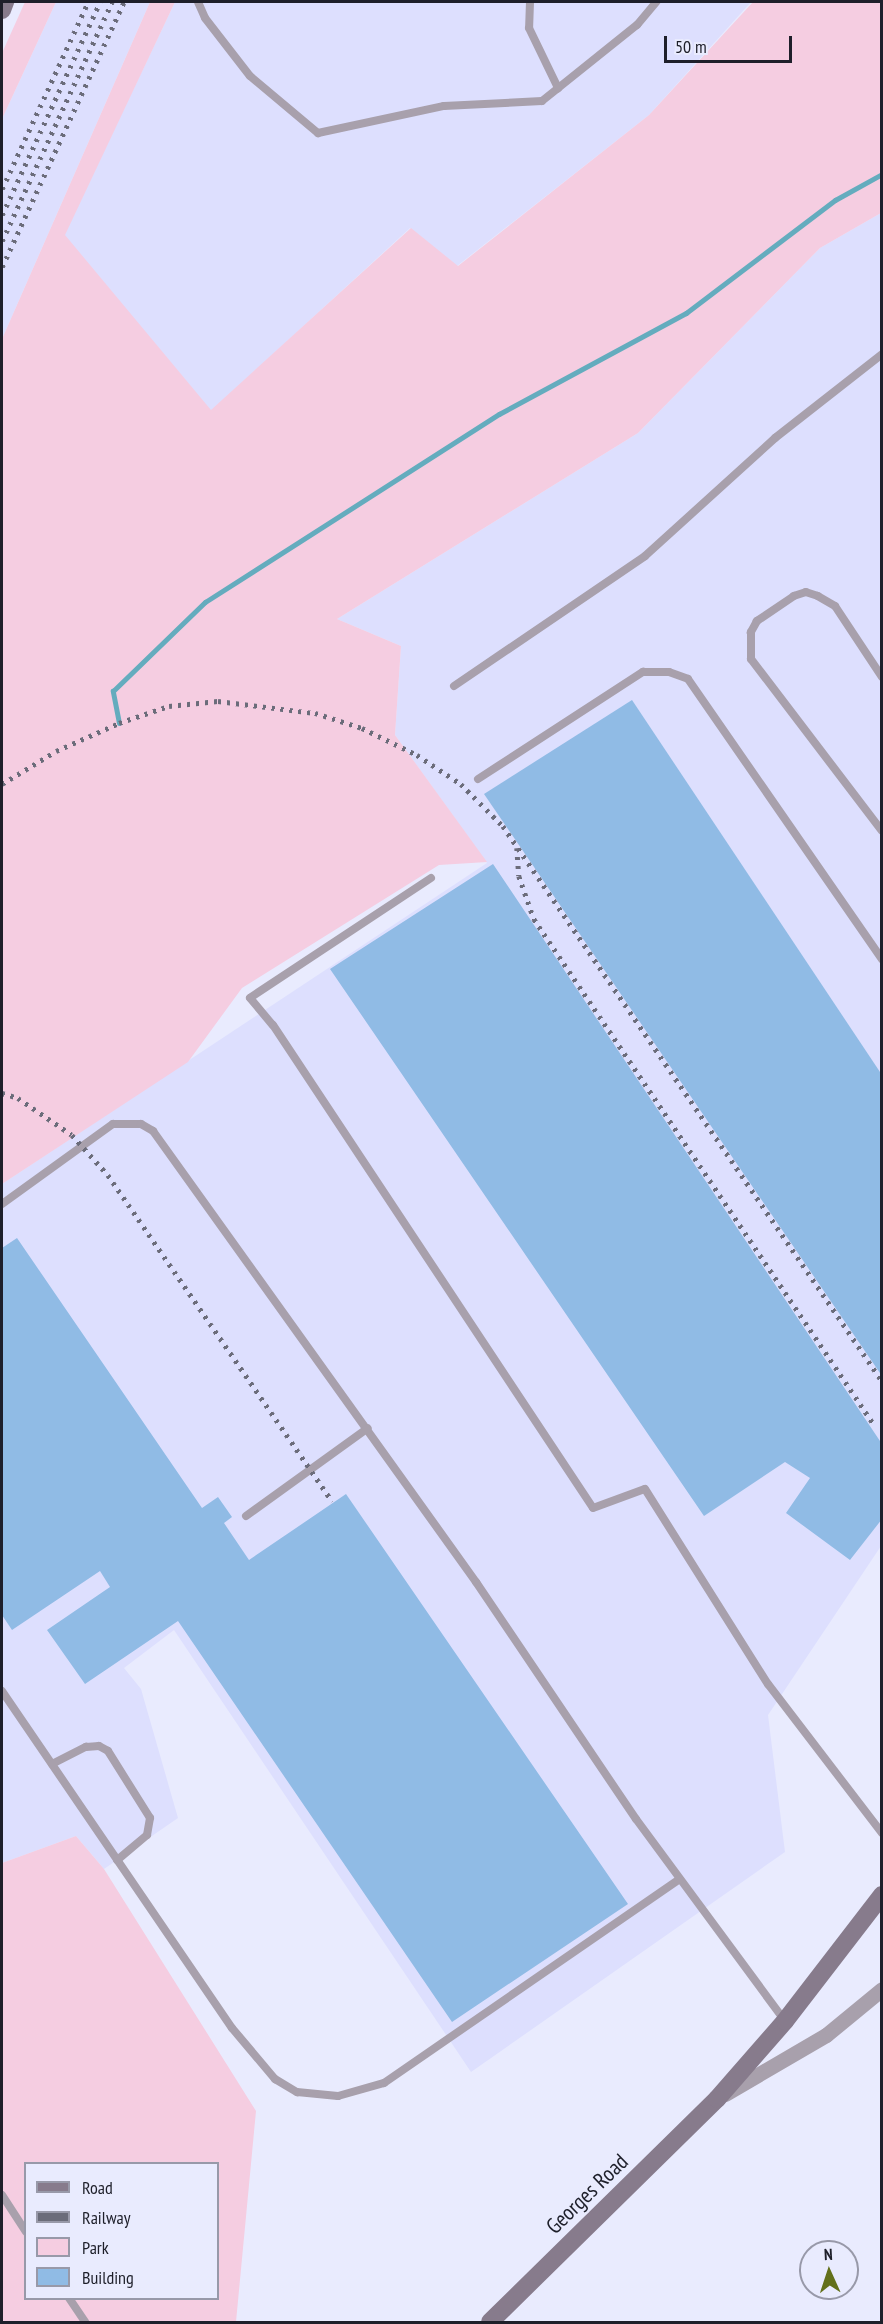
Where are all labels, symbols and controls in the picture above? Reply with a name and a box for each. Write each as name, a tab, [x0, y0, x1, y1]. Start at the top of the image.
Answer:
scale bar	[667, 24, 794, 62]
text: 50 m	[675, 35, 707, 58]
street label: Georges Road	[541, 2149, 633, 2239]
legend	[24, 2162, 219, 2300]
text: Road	[82, 2176, 113, 2199]
text: Railway	[82, 2206, 131, 2229]
text: Park	[82, 2236, 109, 2259]
north arrow	[799, 2240, 859, 2300]
text: N	[823, 2244, 833, 2264]
text: Building	[82, 2266, 134, 2289]

